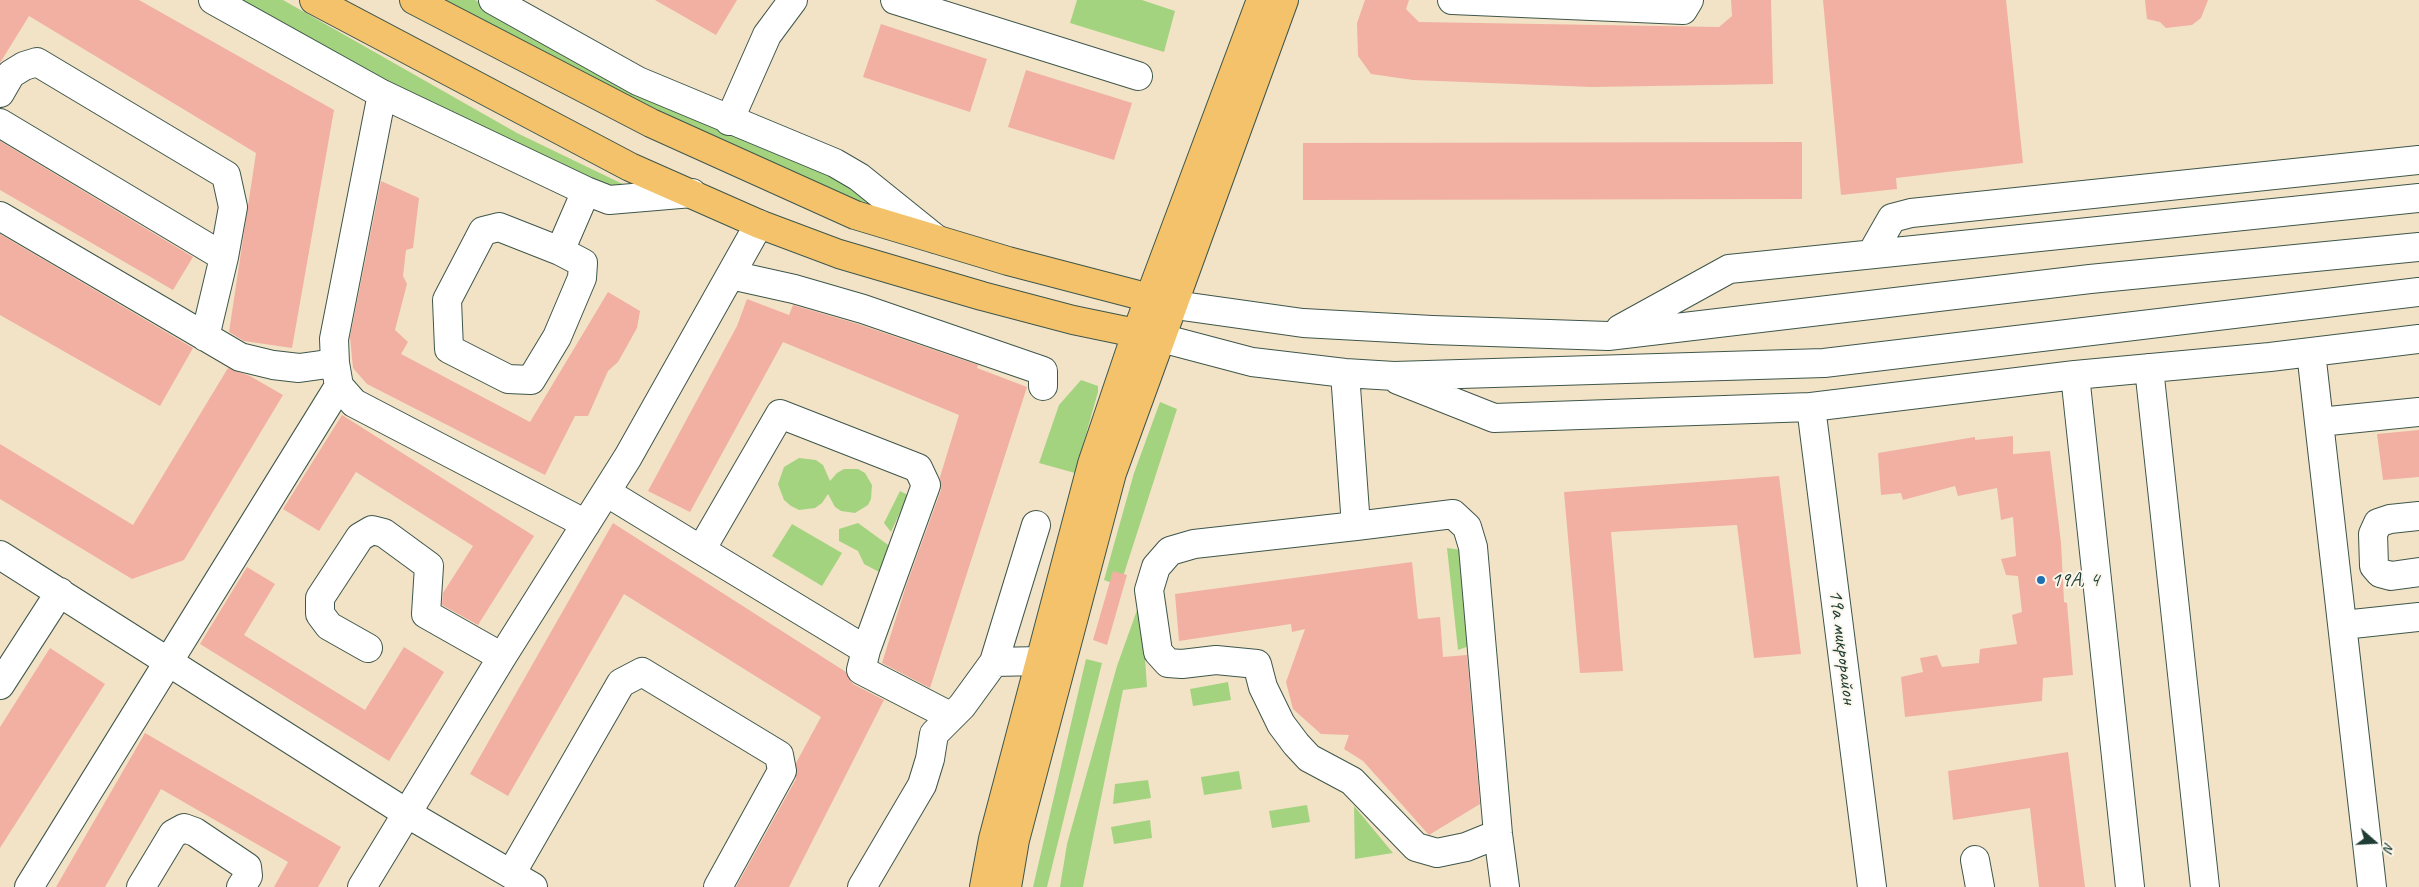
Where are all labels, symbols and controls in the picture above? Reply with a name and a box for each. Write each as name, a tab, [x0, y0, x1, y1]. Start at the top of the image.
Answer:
place label: 19А, 4	[2051, 567, 2099, 593]
marker: 19А, 4	[2035, 574, 2047, 586]
street label: 19а микрорайон	[1822, 588, 1862, 706]
north arrow	[2349, 817, 2399, 867]
text: N	[2379, 840, 2398, 854]

